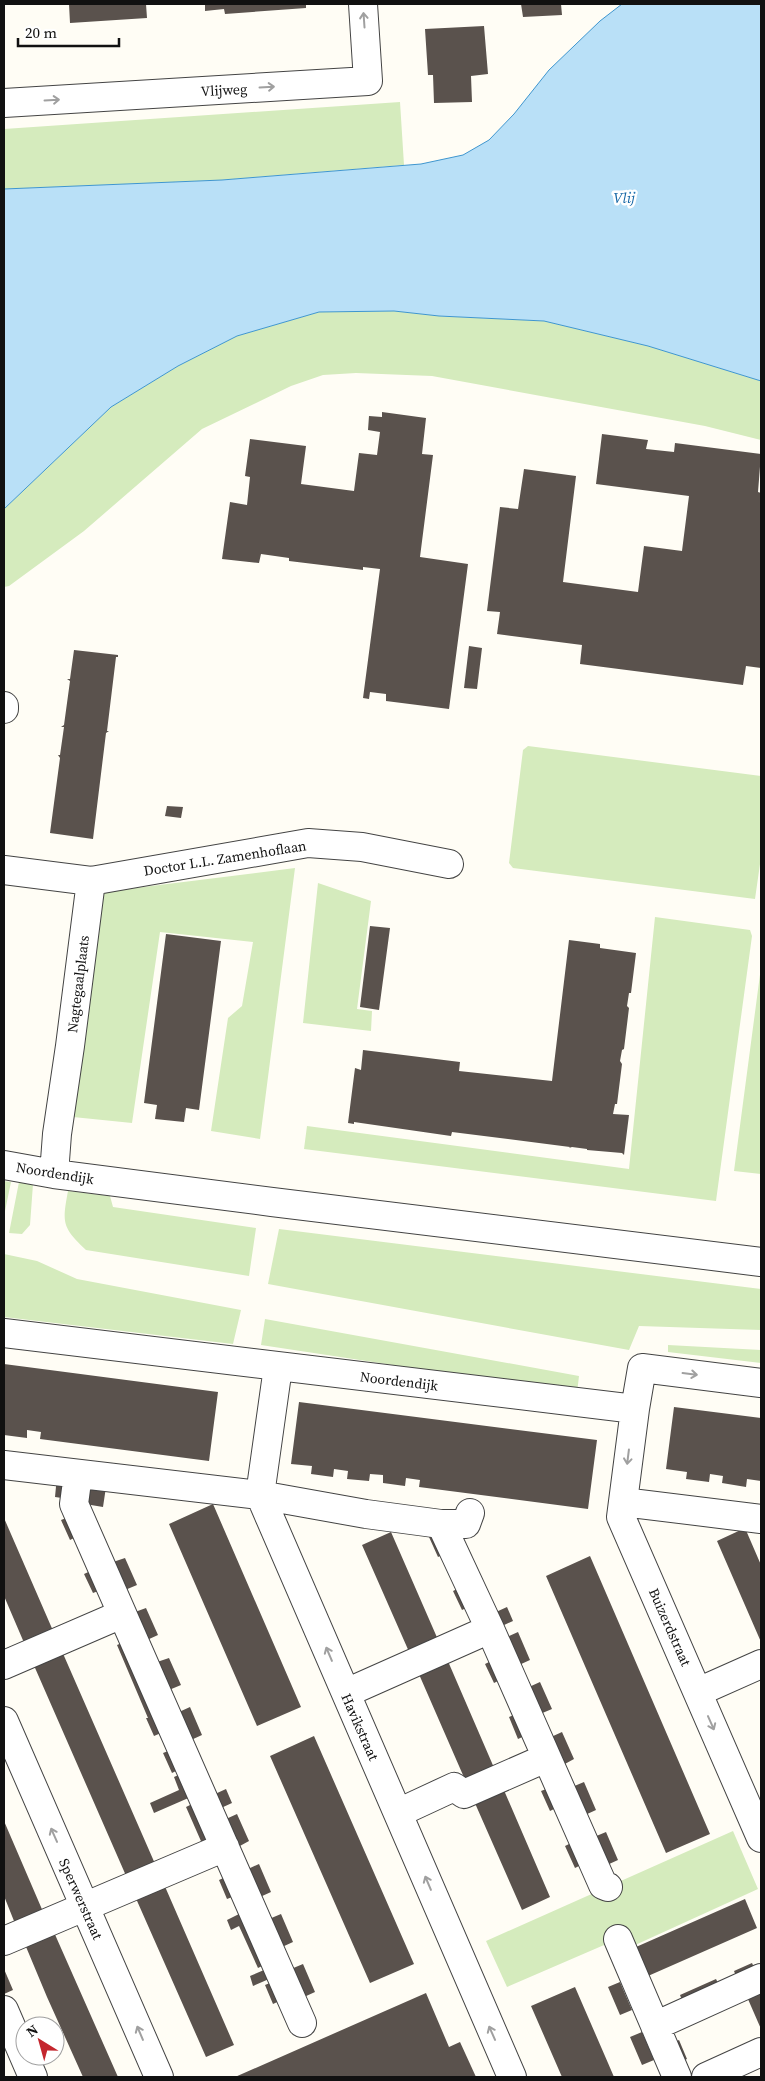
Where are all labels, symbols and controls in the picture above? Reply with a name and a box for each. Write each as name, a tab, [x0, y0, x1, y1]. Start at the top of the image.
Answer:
one-way arrow	[360, 12, 369, 28]
scale bar	[18, 15, 119, 47]
text: 20 m	[25, 22, 57, 43]
street label: Vlijweg	[200, 79, 248, 101]
one-way arrow	[259, 83, 275, 92]
one-way arrow	[44, 96, 60, 105]
water label: Vlij	[613, 187, 636, 208]
street label: Doctor L.L. Zamenhoflaan	[142, 835, 308, 881]
street label: Nagtegaalplaats	[62, 934, 94, 1034]
street label: Noordendijk	[15, 1157, 96, 1189]
street label: Noordendijk	[359, 1366, 440, 1396]
one-way arrow	[682, 1369, 698, 1379]
one-way arrow	[623, 1449, 633, 1465]
street label: Buizerdstraat	[644, 1585, 696, 1670]
one-way arrow	[323, 1647, 333, 1662]
street label: Havikstraat	[336, 1690, 384, 1764]
one-way arrow	[707, 1715, 717, 1730]
one-way arrow	[48, 1828, 58, 1843]
street label: Sperwerstraat	[54, 1855, 108, 1943]
one-way arrow	[423, 1876, 433, 1891]
north arrow	[15, 2016, 65, 2066]
text: N	[22, 2020, 42, 2042]
one-way arrow	[134, 2026, 144, 2041]
one-way arrow	[487, 2026, 497, 2041]

